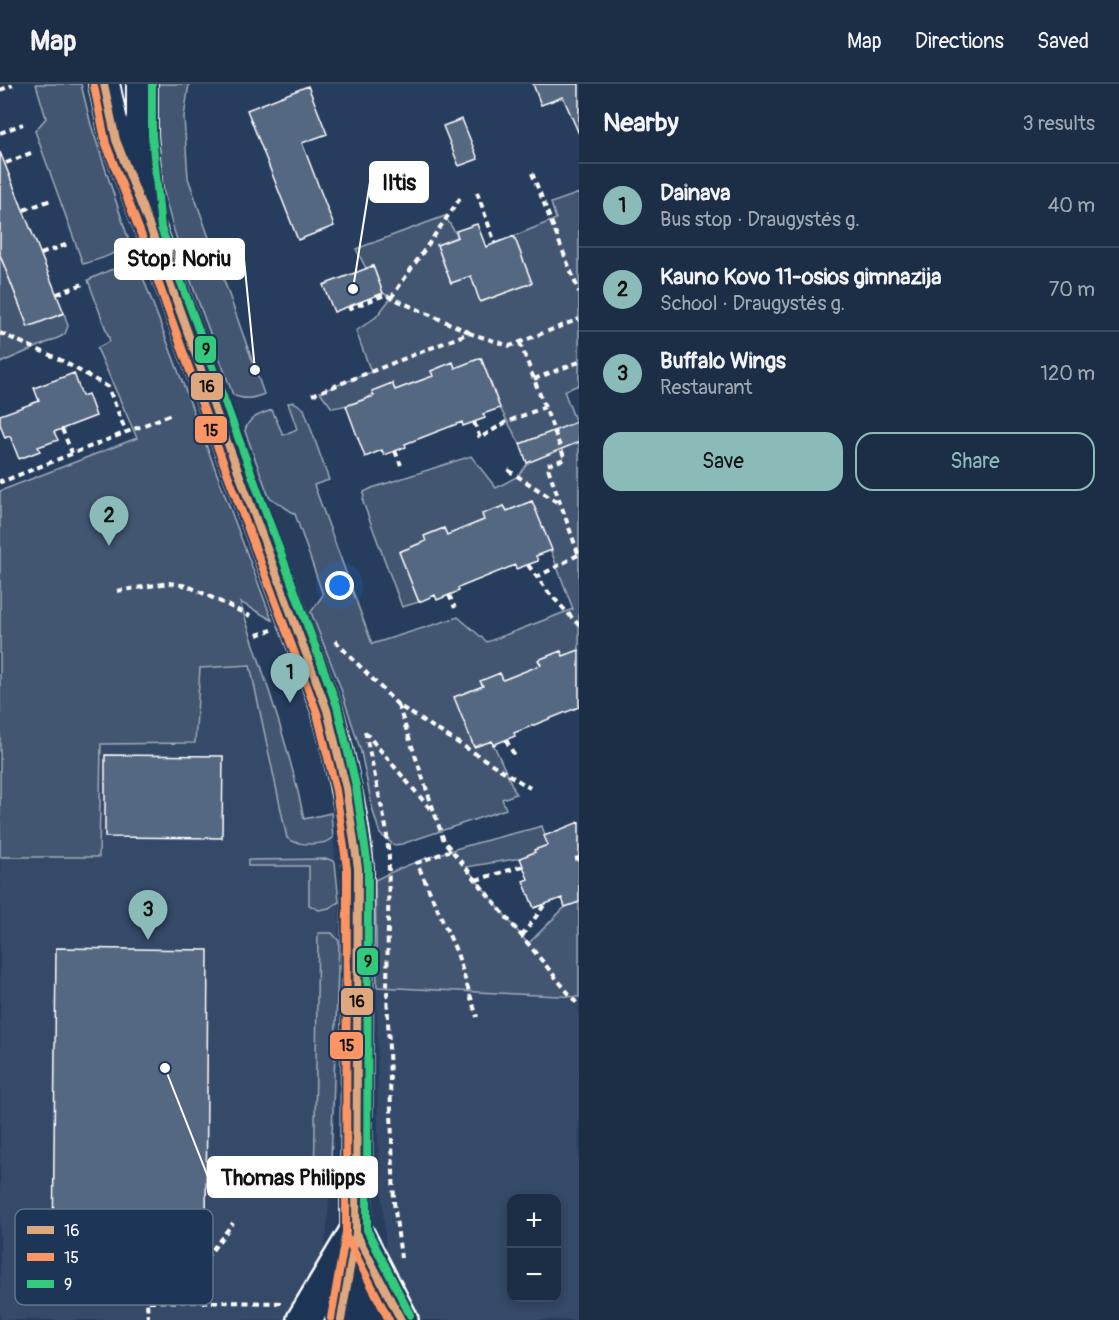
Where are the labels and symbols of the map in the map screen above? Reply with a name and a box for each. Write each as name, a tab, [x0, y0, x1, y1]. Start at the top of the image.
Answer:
callout: Iltis	[370, 162, 428, 202]
text: Iltis	[382, 169, 416, 197]
callout: Stop! Noriu	[115, 239, 244, 279]
text: Stop! Noriu	[127, 245, 231, 273]
line badge: 9	[194, 335, 217, 364]
text: 9	[202, 340, 210, 360]
line badge: 16	[190, 372, 224, 401]
text: 16	[199, 377, 215, 397]
line badge: 15	[194, 415, 228, 444]
text: 15	[204, 421, 219, 441]
pin: 2	[90, 496, 128, 546]
your location	[325, 571, 354, 600]
pin: 1	[270, 654, 310, 703]
pin: 3	[128, 890, 168, 940]
line badge: 9	[356, 947, 379, 976]
text: 9	[364, 952, 372, 972]
line badge: 16	[340, 987, 374, 1016]
text: 16	[349, 992, 365, 1012]
line badge: 15	[329, 1031, 364, 1060]
text: 15	[340, 1036, 355, 1056]
callout: Thomas Philipps	[208, 1157, 377, 1197]
text: Thomas Philipps	[220, 1164, 365, 1192]
legend	[15, 1209, 213, 1305]
text: 16	[64, 1221, 80, 1241]
text: 15	[64, 1248, 79, 1268]
text: 9	[64, 1275, 72, 1295]

